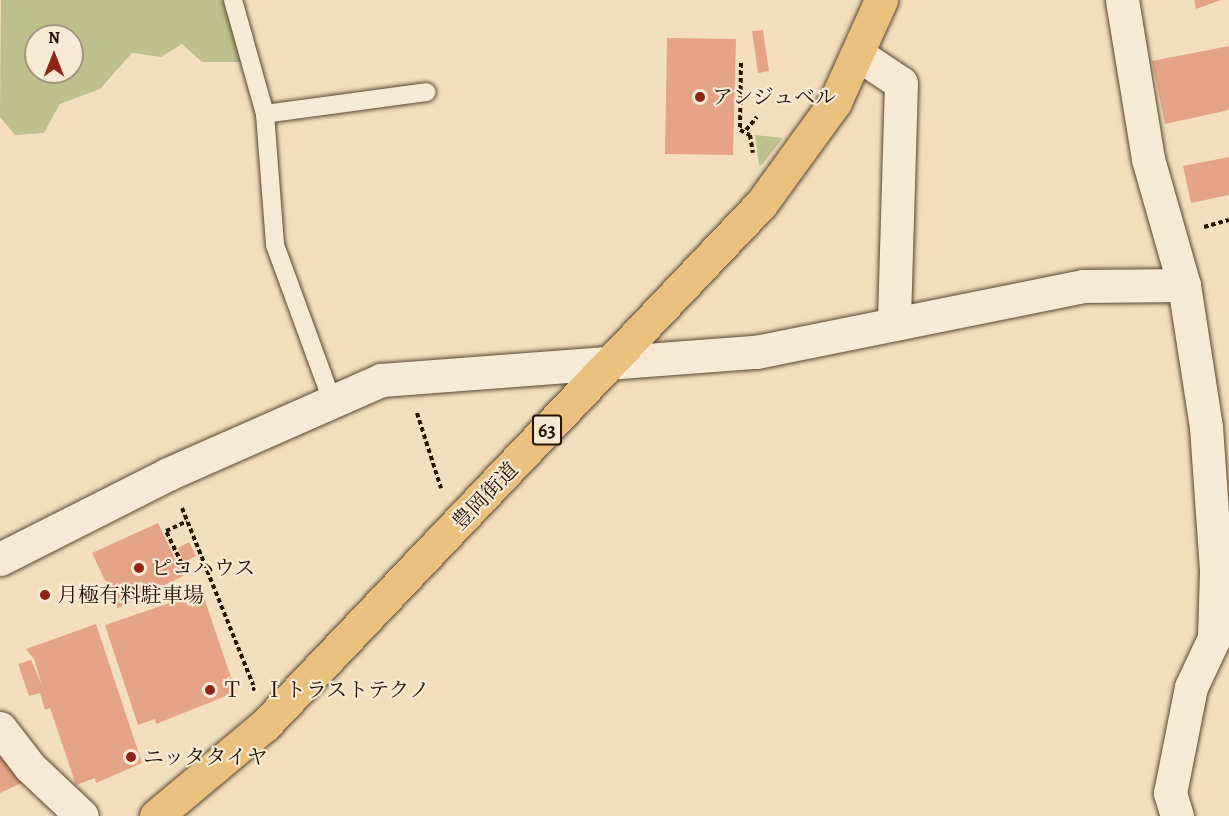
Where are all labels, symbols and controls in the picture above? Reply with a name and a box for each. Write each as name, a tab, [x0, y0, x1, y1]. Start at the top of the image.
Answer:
north arrow	[24, 24, 84, 84]
text: N	[48, 27, 60, 49]
place label: アンジュベル	[712, 84, 838, 110]
marker: アンジュベル	[693, 90, 707, 104]
road number: 63	[532, 413, 562, 447]
street label: 豊岡街道	[447, 457, 523, 535]
place label: ピコハウス	[151, 555, 256, 581]
marker: ピコハウス	[132, 561, 146, 575]
place label: 月極有料駐車場	[57, 582, 204, 608]
marker: 月極有料駐車場	[38, 588, 52, 602]
place label: Ｔ・Ｉトラストテクノ	[222, 677, 432, 703]
marker: Ｔ・Ｉトラストテクノ	[203, 683, 217, 697]
place label: ニッタタイヤ	[143, 744, 269, 770]
marker: ニッタタイヤ	[124, 750, 138, 764]

